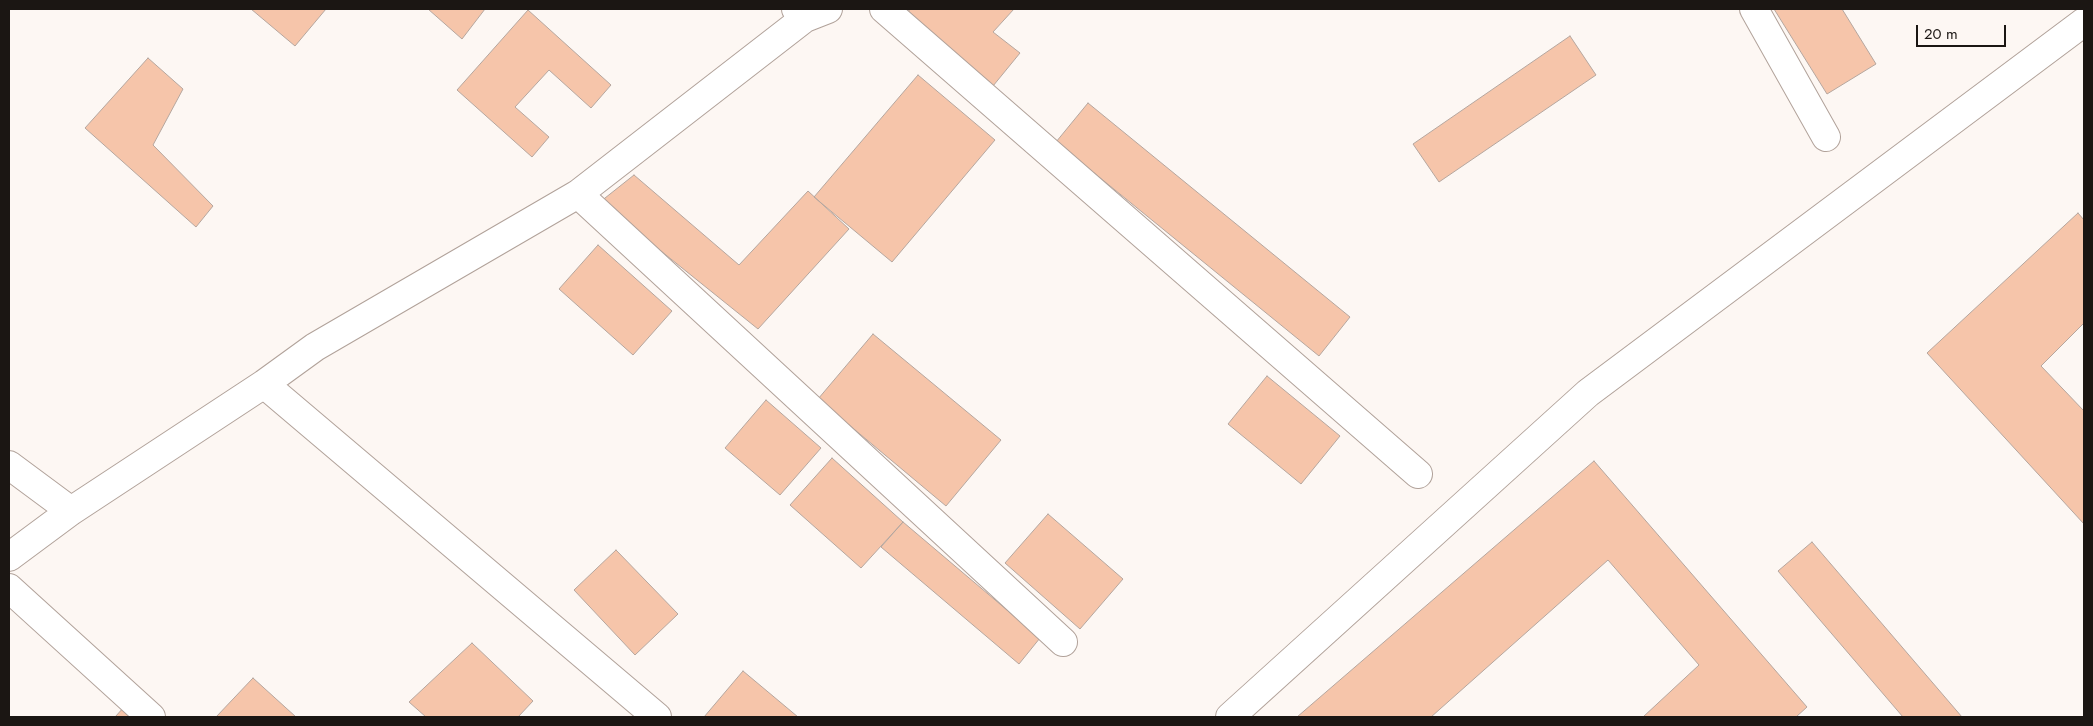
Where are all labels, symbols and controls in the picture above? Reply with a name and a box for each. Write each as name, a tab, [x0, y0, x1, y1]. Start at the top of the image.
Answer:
scale bar	[1918, 15, 2008, 47]
text: 20 m	[1924, 23, 1958, 45]

